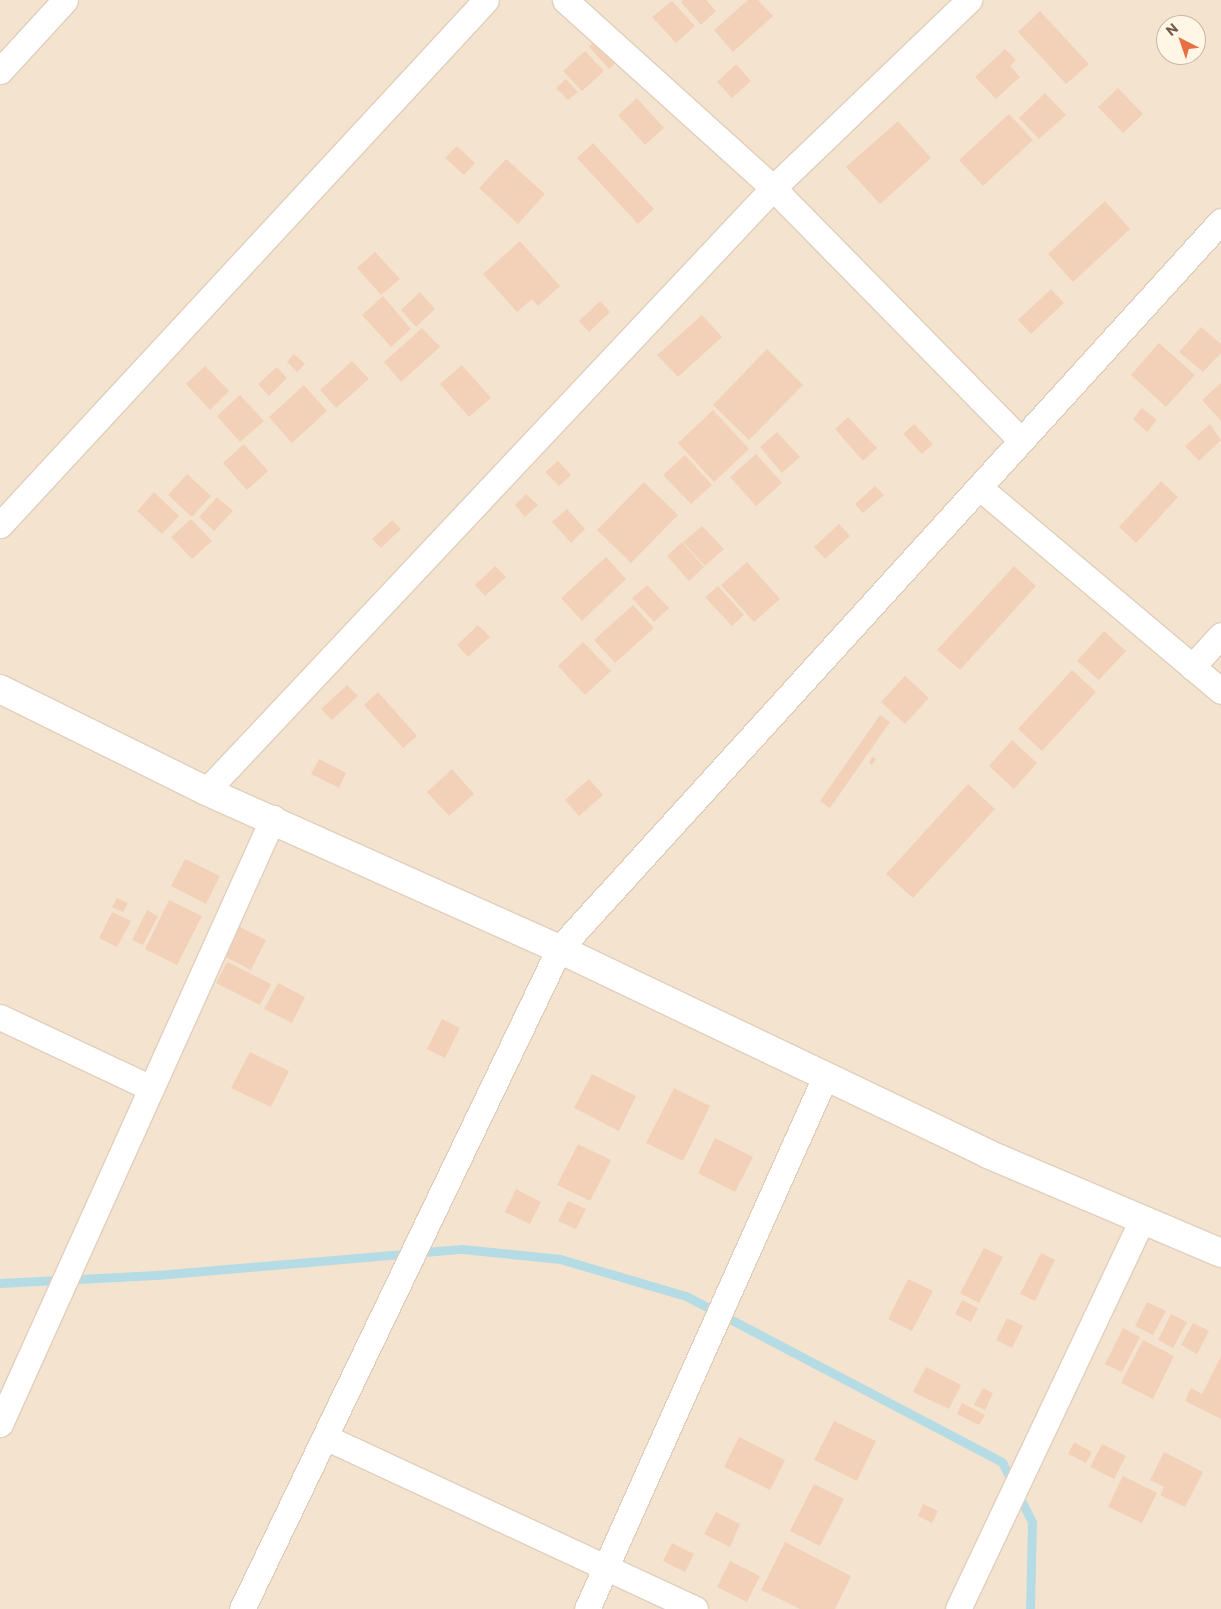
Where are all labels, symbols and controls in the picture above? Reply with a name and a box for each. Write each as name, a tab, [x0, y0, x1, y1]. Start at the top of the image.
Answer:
north arrow	[1156, 15, 1206, 65]
text: N	[1162, 19, 1181, 39]

